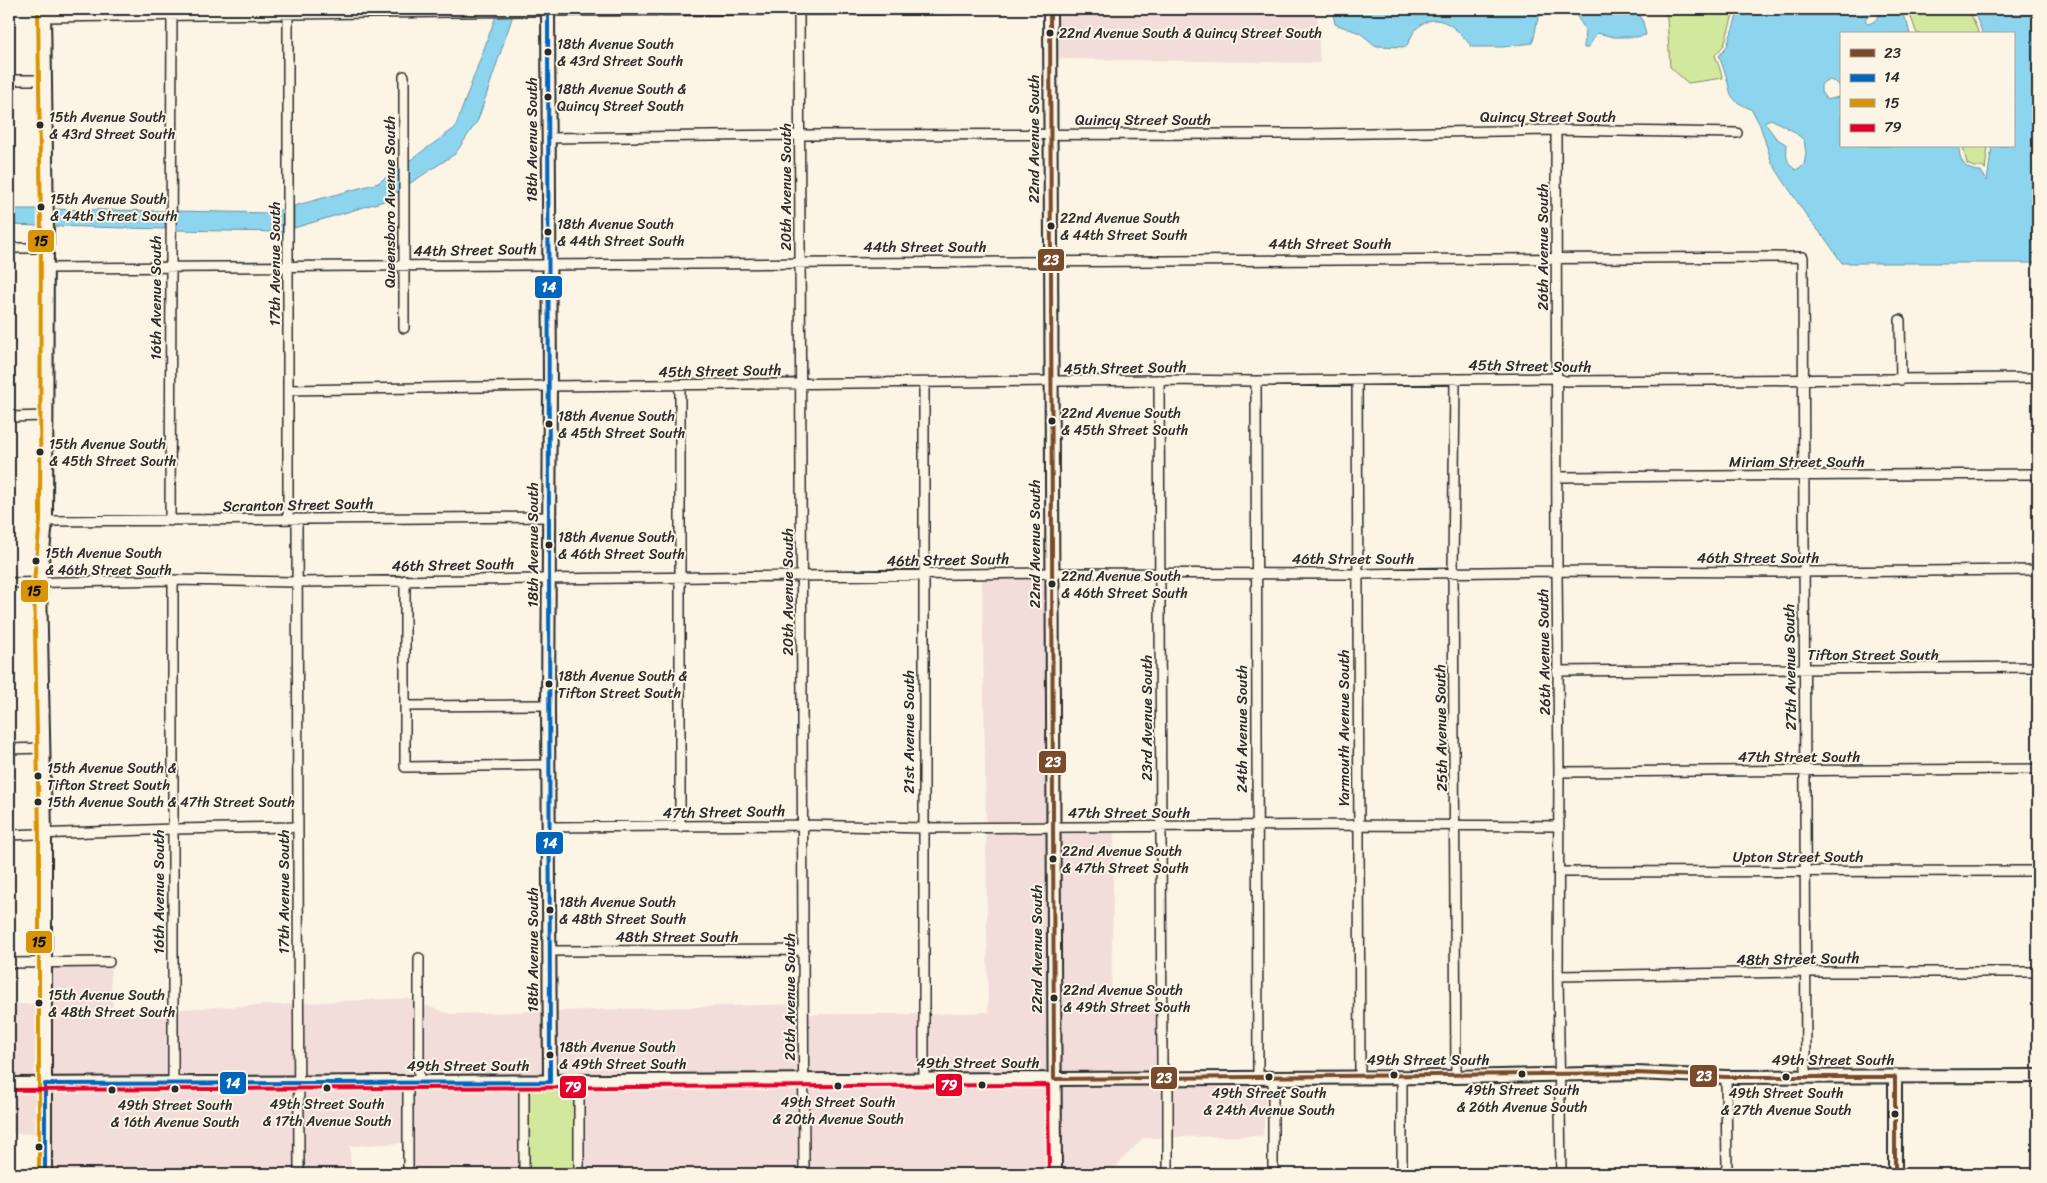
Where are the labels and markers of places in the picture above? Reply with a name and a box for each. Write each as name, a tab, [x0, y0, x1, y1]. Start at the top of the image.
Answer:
place label: 22nd Avenue South & Quincy Street South	[1059, 21, 1322, 46]
marker: 22nd Avenue South & Quincy Street South	[1045, 28, 1055, 38]
place label: 18th Avenue South & 43rd Street South	[557, 32, 683, 74]
marker: 18th Avenue South & 43rd Street South	[543, 47, 553, 57]
place label: 18th Avenue South & Quincy Street South	[557, 77, 686, 119]
marker: 18th Avenue South & Quincy Street South	[543, 92, 553, 102]
place label: 15th Avenue South & 43rd Street South	[49, 105, 175, 147]
marker: 15th Avenue South & 43rd Street South	[35, 120, 45, 130]
place label: 15th Avenue South & 44th Street South	[50, 187, 178, 229]
marker: 15th Avenue South & 44th Street South	[36, 202, 46, 212]
place label: 22nd Avenue South & 44th Street South	[1060, 206, 1188, 248]
place label: 18th Avenue South & 44th Street South	[557, 212, 685, 254]
marker: 22nd Avenue South & 44th Street South	[1046, 221, 1056, 231]
marker: 18th Avenue South & 44th Street South	[543, 227, 553, 237]
place label: 22nd Avenue South & 45th Street South	[1061, 401, 1188, 443]
place label: 18th Avenue South & 45th Street South	[558, 404, 685, 446]
marker: 22nd Avenue South & 45th Street South	[1047, 416, 1057, 426]
marker: 18th Avenue South & 45th Street South	[544, 419, 554, 429]
place label: 15th Avenue South & 45th Street South	[49, 432, 176, 474]
marker: 15th Avenue South & 45th Street South	[35, 447, 45, 457]
place label: 18th Avenue South & 46th Street South	[558, 525, 685, 567]
marker: 18th Avenue South & 46th Street South	[544, 540, 554, 550]
place label: 15th Avenue South & 46th Street South	[45, 541, 172, 583]
marker: 15th Avenue South & 46th Street South	[31, 556, 41, 566]
place label: 22nd Avenue South & 46th Street South	[1061, 564, 1188, 606]
marker: 22nd Avenue South & 46th Street South	[1047, 579, 1057, 589]
place label: 18th Avenue South & Tifton Street South	[558, 664, 687, 706]
marker: 18th Avenue South & Tifton Street South	[544, 679, 554, 689]
place label: 15th Avenue South & Tifton Street South	[47, 756, 176, 798]
marker: 15th Avenue South & Tifton Street South	[33, 771, 43, 781]
place label: 15th Avenue South & 47th Street South	[47, 790, 295, 815]
marker: 15th Avenue South & 47th Street South	[33, 797, 43, 807]
place label: 22nd Avenue South & 47th Street South	[1062, 839, 1189, 881]
marker: 22nd Avenue South & 47th Street South	[1048, 854, 1058, 864]
place label: 18th Avenue South & 48th Street South	[559, 890, 686, 932]
marker: 18th Avenue South & 48th Street South	[545, 905, 555, 915]
place label: 22nd Avenue South & 49th Street South	[1063, 978, 1190, 1020]
place label: 15th Avenue South & 48th Street South	[48, 983, 175, 1025]
marker: 22nd Avenue South & 49th Street South	[1049, 993, 1059, 1003]
marker: 15th Avenue South & 48th Street South	[34, 998, 44, 1008]
place label: 18th Avenue South & 49th Street South	[559, 1035, 686, 1077]
marker: 18th Avenue South & 49th Street South	[545, 1050, 555, 1060]
marker: 49th Street South & 26th Avenue South	[1517, 1069, 1527, 1079]
unlabelled marker	[1389, 1070, 1399, 1080]
marker: 49th Street South & 24th Avenue South	[1264, 1072, 1274, 1082]
marker: 49th Street South & 27th Avenue South	[1781, 1072, 1791, 1082]
place label: 49th Street South & 26th Avenue South	[1457, 1078, 1587, 1120]
unlabelled marker	[977, 1080, 987, 1090]
marker: 49th Street South & 20th Avenue South	[833, 1081, 843, 1091]
place label: 49th Street South & 24th Avenue South	[1203, 1081, 1335, 1123]
place label: 49th Street South & 27th Avenue South	[1721, 1081, 1851, 1123]
marker: 49th Street South & 17th Avenue South	[322, 1083, 332, 1093]
marker: 49th Street South & 16th Avenue South	[170, 1084, 180, 1094]
unlabelled marker	[107, 1085, 117, 1095]
place label: 49th Street South & 20th Avenue South	[772, 1090, 904, 1132]
place label: 49th Street South & 17th Avenue South	[263, 1092, 391, 1134]
place label: 49th Street South & 16th Avenue South	[111, 1093, 239, 1135]
unlabelled marker	[1890, 1109, 1900, 1119]
unlabelled marker	[34, 1142, 44, 1152]

